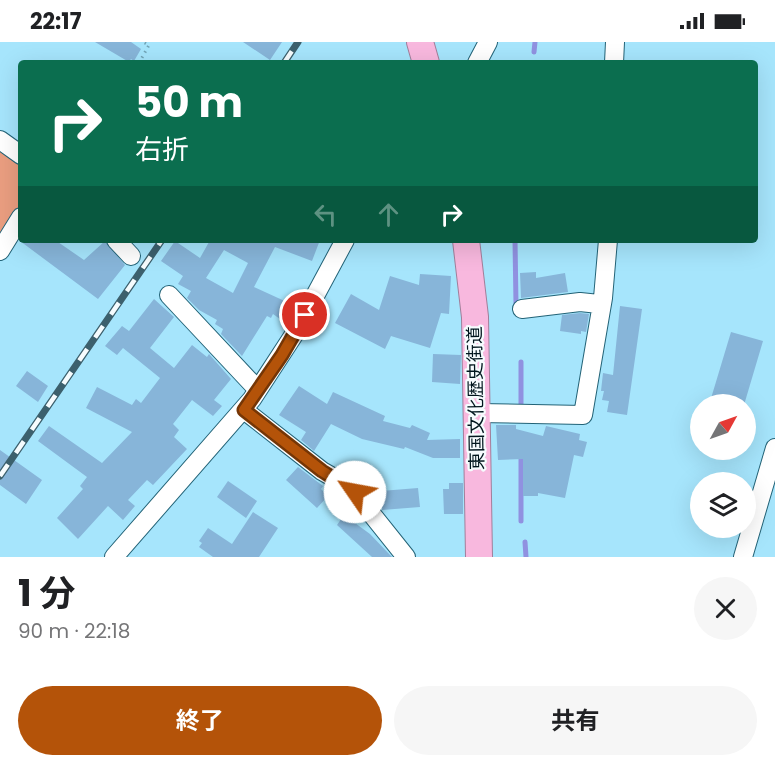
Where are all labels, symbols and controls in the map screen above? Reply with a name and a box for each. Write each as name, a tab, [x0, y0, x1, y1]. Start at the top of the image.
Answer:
text: 22:17	[30, 6, 81, 37]
text: 50 m	[135, 73, 243, 132]
icon: right	[36, 84, 114, 162]
text: 右折	[135, 131, 189, 168]
icon: left	[309, 198, 342, 231]
icon: ahead	[372, 198, 405, 231]
icon: right	[435, 198, 468, 231]
pin	[279, 289, 330, 340]
icon: arrive	[288, 298, 321, 331]
street label: 東国文化歴史街道	[462, 326, 489, 470]
north arrow	[690, 394, 756, 460]
map controls	[690, 394, 756, 538]
position arrow	[323, 460, 387, 524]
button: layers	[690, 472, 756, 538]
text: 1 分	[18, 568, 75, 619]
button: close	[694, 577, 757, 640]
text: 90 m · 22:18	[18, 617, 130, 645]
button: 終了	[18, 686, 382, 755]
button: 共有	[394, 686, 757, 755]

